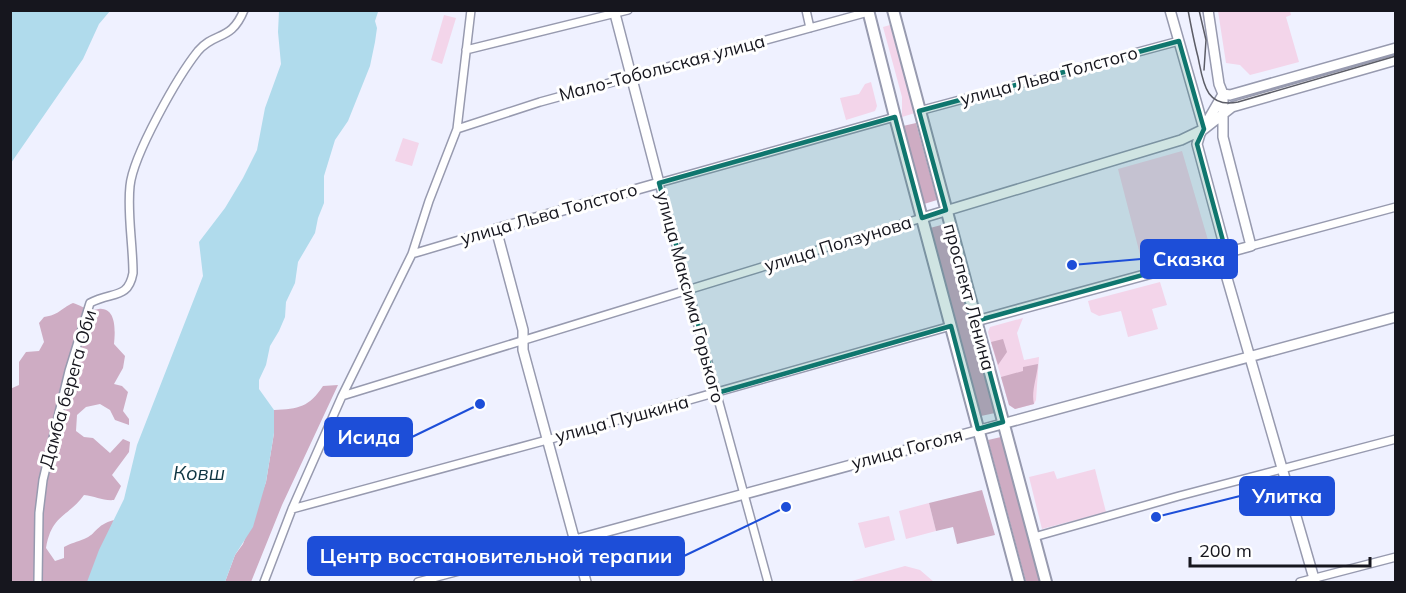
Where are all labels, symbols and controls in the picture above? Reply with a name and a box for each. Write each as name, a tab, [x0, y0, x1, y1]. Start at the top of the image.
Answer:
street label: Мало-Тобольская улица	[556, 29, 767, 106]
street label: улица Льва Толстого	[958, 41, 1140, 110]
street label: улица Льва Толстого	[458, 177, 640, 250]
street label: улица Максима Горького	[651, 188, 730, 405]
street label: улица Ползунова	[761, 210, 914, 277]
street label: проспект Ленина	[939, 221, 1000, 373]
callout: Сказка	[1141, 240, 1237, 278]
text: Сказка	[1153, 246, 1225, 271]
street label: Дамба берега Оби	[34, 307, 101, 471]
street label: улица Пушкина	[552, 390, 691, 447]
callout: Исида	[325, 418, 412, 456]
street label: улица Гоголя	[849, 423, 965, 474]
text: Исида	[337, 424, 401, 449]
water label: Ковш	[173, 460, 225, 485]
callout: Улитка	[1240, 477, 1334, 515]
text: Улитка	[1251, 483, 1322, 508]
scale bar	[1190, 530, 1370, 568]
callout: Центр восстановительной терапии	[308, 537, 684, 575]
text: 200 m	[1199, 539, 1252, 562]
text: Центр восстановительной терапии	[320, 543, 672, 568]

